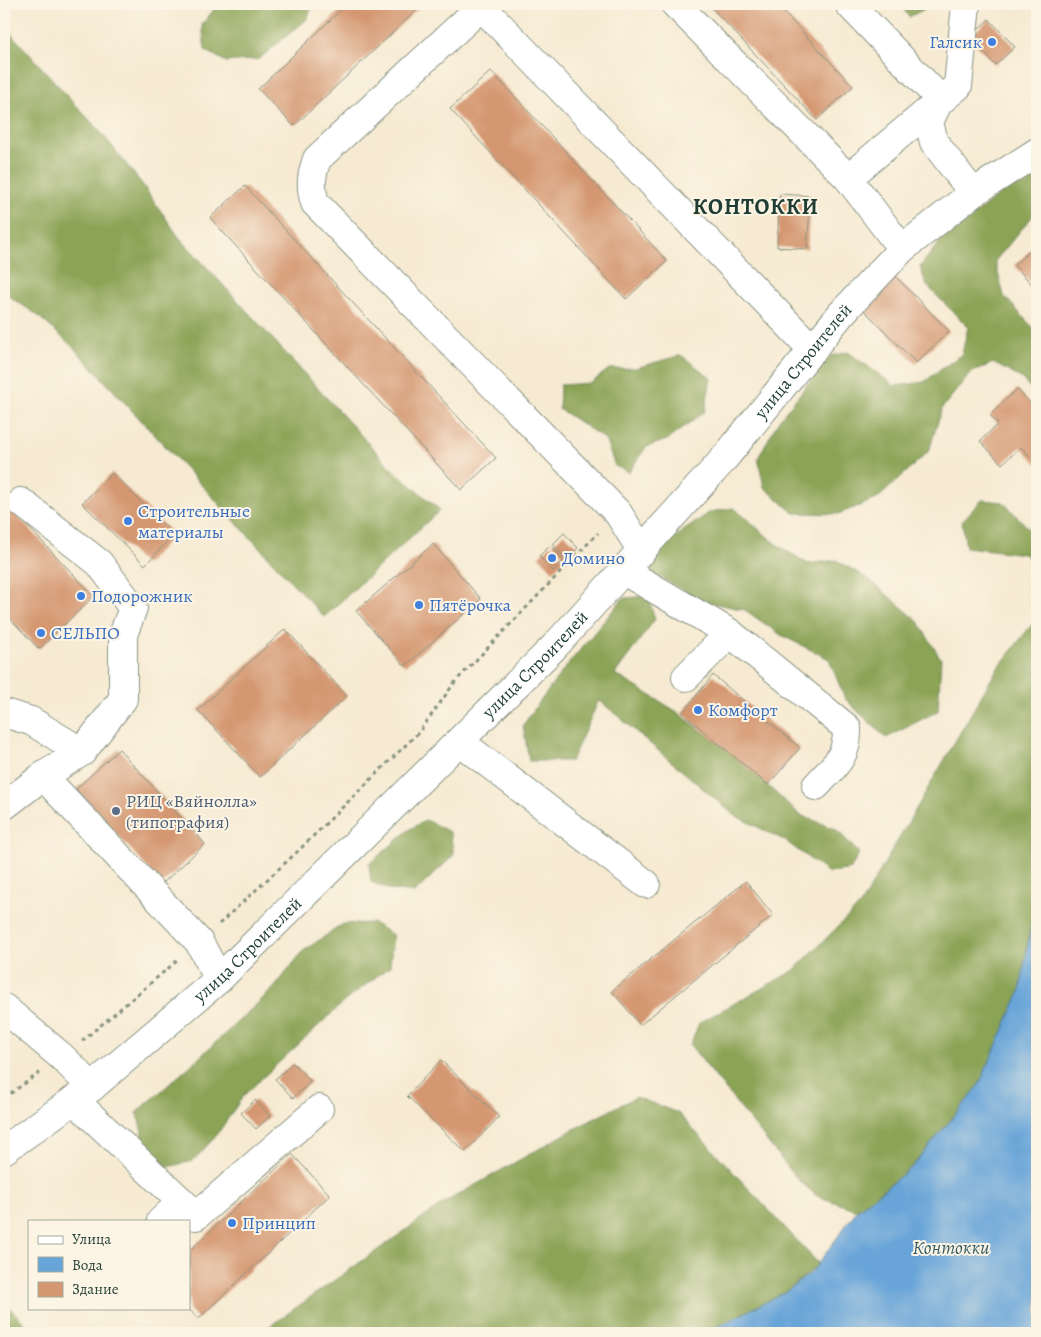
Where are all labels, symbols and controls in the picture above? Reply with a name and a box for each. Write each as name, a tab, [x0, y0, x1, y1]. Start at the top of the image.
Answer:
place label: Галсик	[929, 30, 982, 54]
marker: Галсик	[986, 36, 998, 48]
district label: КОНТОККИ	[693, 192, 819, 222]
street label: улица Строителей	[748, 298, 857, 424]
place label: Строительные материалы	[138, 499, 250, 544]
marker: Строительные материалы	[122, 515, 134, 527]
place label: Домино	[562, 546, 625, 570]
marker: Домино	[546, 552, 558, 564]
place label: Подорожник	[91, 584, 193, 608]
marker: Подорожник	[75, 590, 87, 602]
place label: Пятёрочка	[429, 593, 512, 617]
marker: Пятёрочка	[413, 599, 425, 611]
street label: улица Строителей	[476, 605, 593, 724]
place label: СЕЛЬПО	[51, 621, 120, 645]
marker: СЕЛЬПО	[35, 627, 47, 639]
place label: Комфорт	[708, 698, 778, 722]
marker: Комфорт	[692, 704, 704, 716]
place label: РИЦ «Вяйнолла» (типография)	[126, 789, 257, 834]
marker: РИЦ «Вяйнолла» (типография)	[110, 805, 122, 817]
street label: улица Строителей	[188, 892, 307, 1008]
place label: Принцип	[242, 1211, 316, 1235]
marker: Принцип	[226, 1217, 238, 1229]
legend	[28, 1220, 190, 1310]
text: Улица	[72, 1229, 111, 1249]
water label: Контокки	[913, 1235, 989, 1261]
text: Вода	[72, 1255, 103, 1275]
text: Здание	[72, 1279, 119, 1299]

